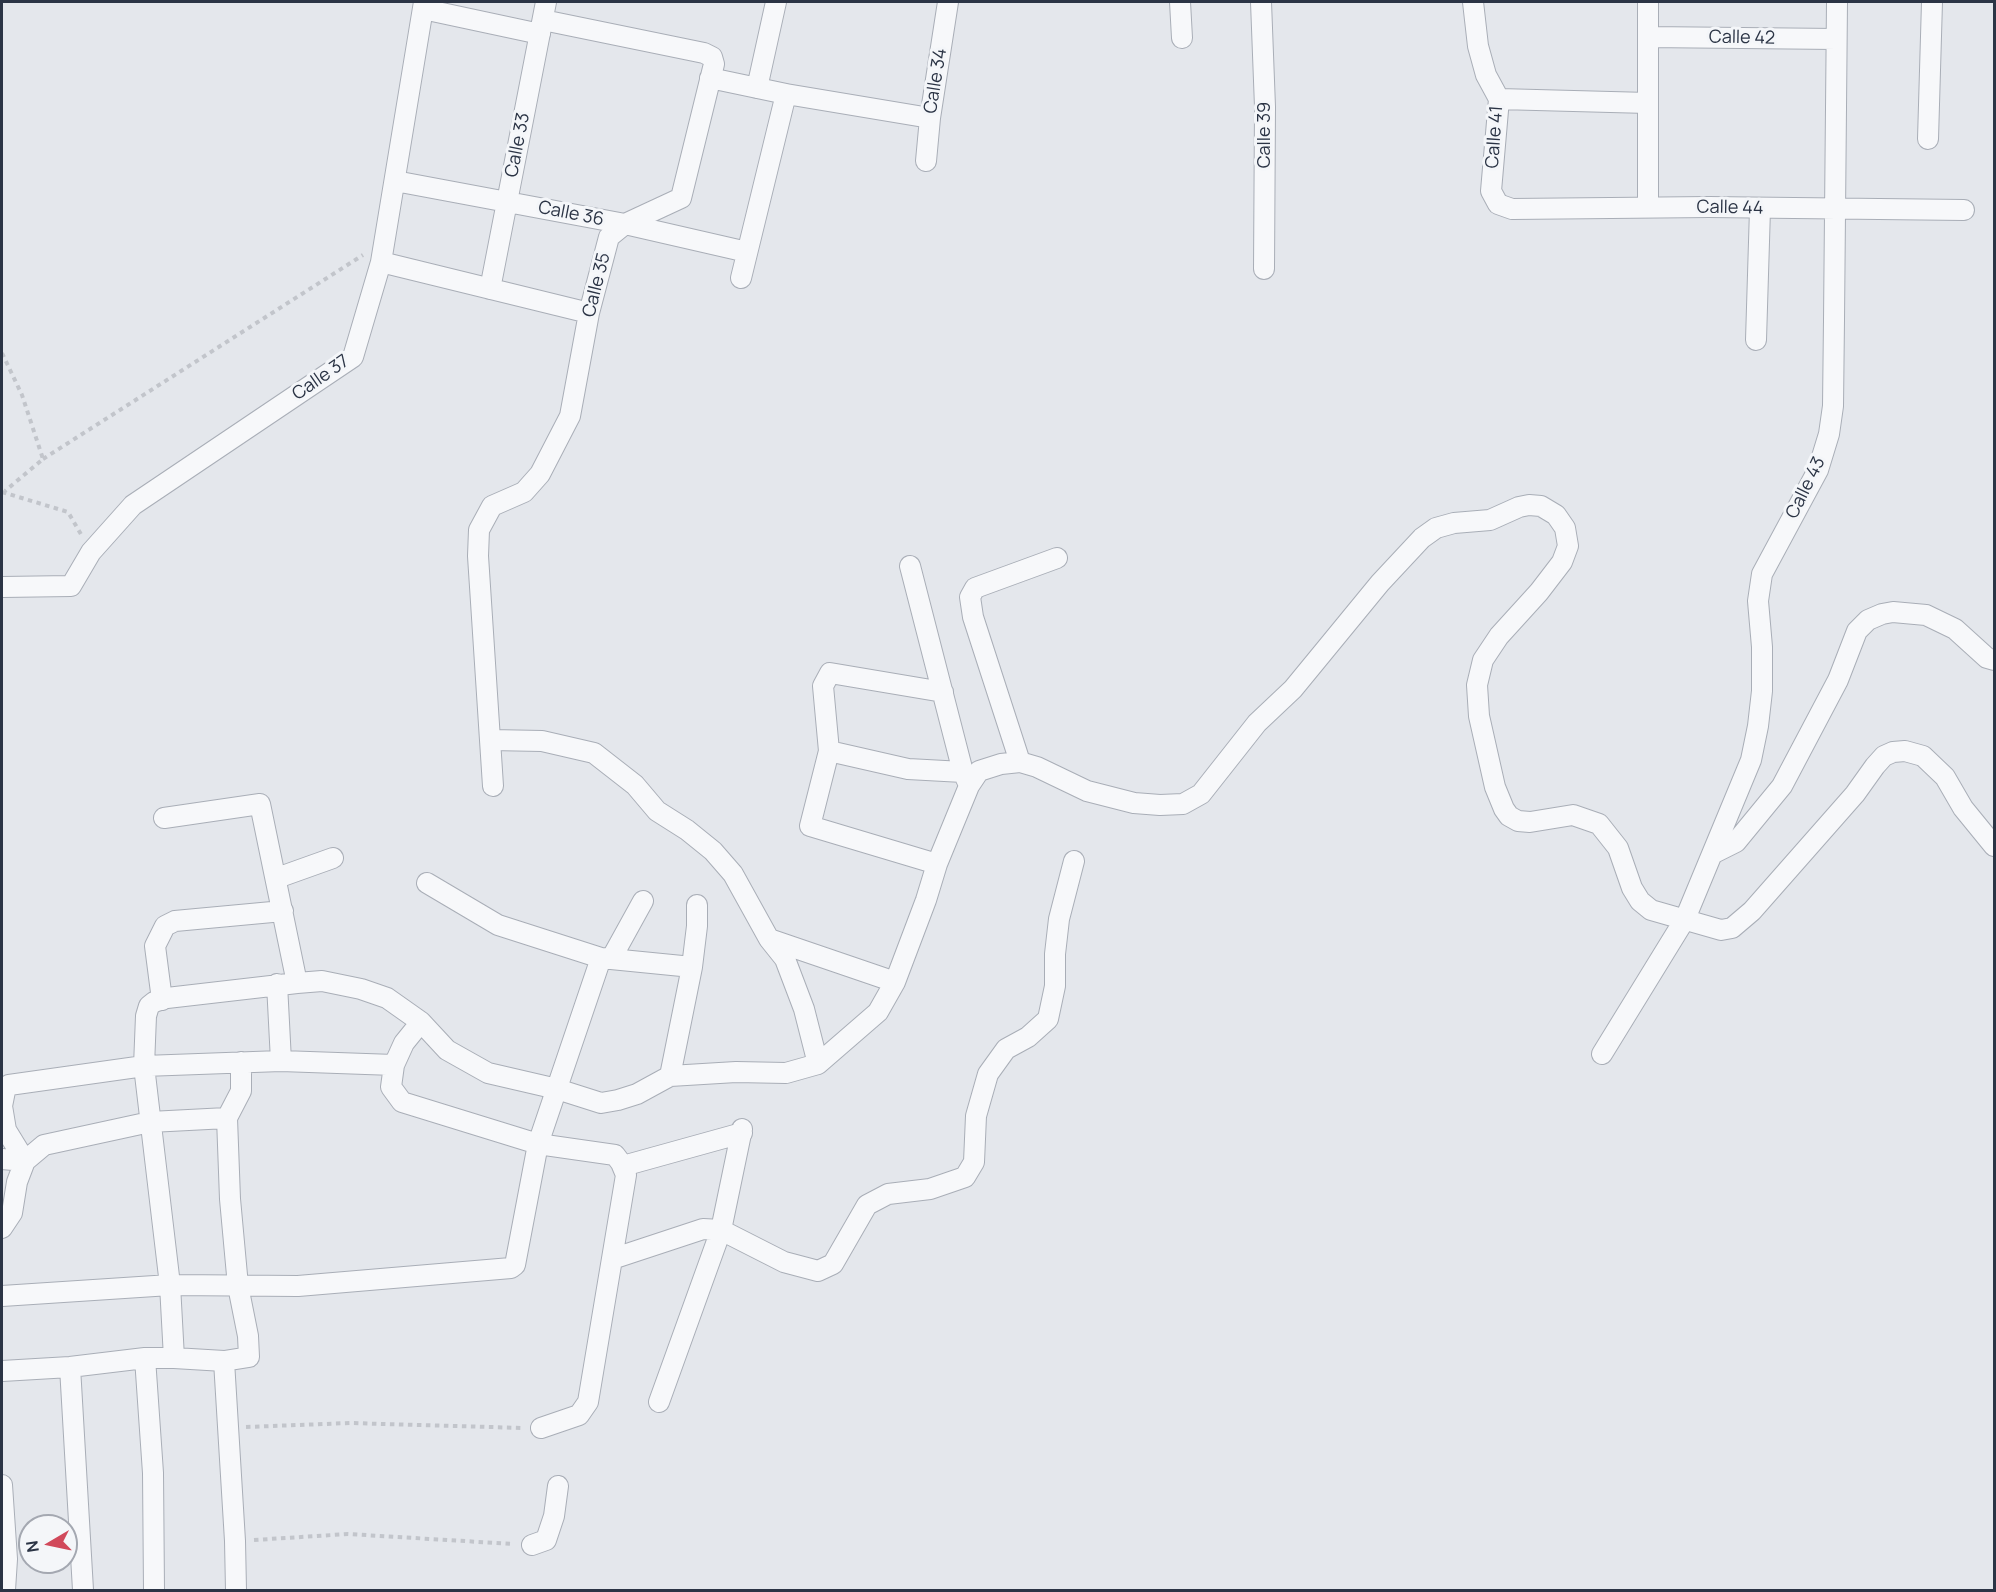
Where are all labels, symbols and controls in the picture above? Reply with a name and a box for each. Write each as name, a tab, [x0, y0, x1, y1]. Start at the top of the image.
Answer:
street label: Calle 42	[1709, 27, 1775, 49]
street label: Calle 34	[920, 47, 952, 115]
street label: Calle 39	[1254, 102, 1276, 168]
street label: Calle 41	[1482, 105, 1508, 169]
street label: Calle 33	[501, 111, 535, 179]
street label: Calle 36	[536, 197, 606, 231]
street label: Calle 44	[1696, 197, 1764, 219]
street label: Calle 35	[579, 250, 615, 320]
street label: Calle 37	[288, 351, 354, 405]
street label: Calle 43	[1782, 454, 1830, 522]
north arrow	[18, 1514, 78, 1574]
text: N	[20, 1539, 44, 1554]

